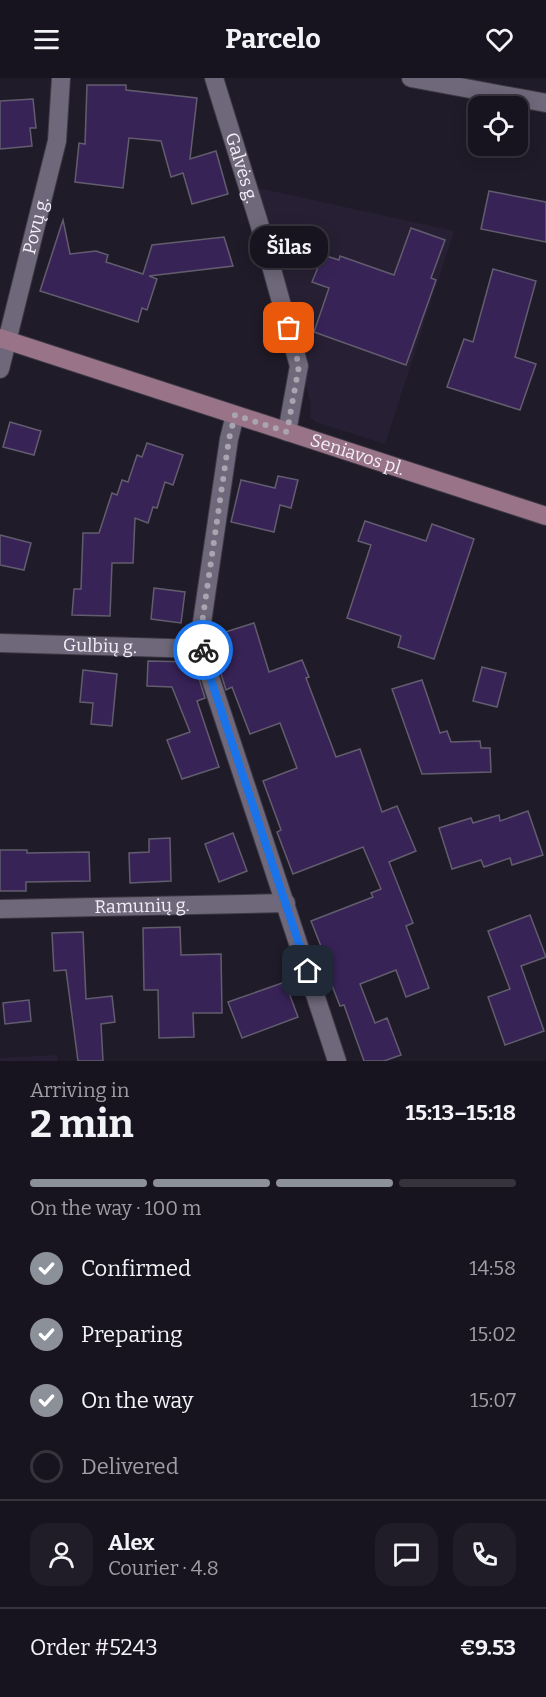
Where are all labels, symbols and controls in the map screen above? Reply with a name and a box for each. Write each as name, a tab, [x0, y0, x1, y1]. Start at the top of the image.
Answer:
icon: menu	[30, 23, 63, 56]
text: Parcelo	[225, 23, 321, 55]
icon: heart	[483, 23, 516, 56]
map controls	[468, 96, 528, 156]
button: locate	[468, 96, 528, 156]
street label: Galvės g.	[221, 130, 263, 206]
street label: Povų g.	[18, 194, 54, 257]
callout: Šilas	[250, 226, 328, 268]
text: Šilas	[266, 235, 312, 259]
pin	[263, 302, 314, 353]
icon: bag	[272, 311, 305, 344]
street label: Seniavos pl.	[308, 429, 407, 480]
courier	[173, 620, 233, 680]
street label: Gulbių g.	[63, 634, 137, 658]
icon: bike	[187, 634, 220, 667]
street label: Ramunių g.	[94, 894, 190, 918]
pin	[282, 945, 333, 996]
icon: home	[291, 954, 324, 987]
text: Arriving in	[30, 1078, 129, 1102]
text: 15:13–15:18	[405, 1099, 516, 1126]
text: 2 min	[30, 1101, 134, 1147]
text: On the way · 100 m	[30, 1196, 201, 1220]
icon: check	[30, 1252, 63, 1285]
text: Confirmed	[81, 1255, 191, 1282]
text: 14:58	[469, 1256, 516, 1280]
icon: check	[30, 1318, 63, 1351]
text: Preparing	[81, 1321, 183, 1348]
text: 15:02	[469, 1322, 516, 1346]
icon: check	[30, 1384, 63, 1417]
text: On the way	[81, 1387, 193, 1414]
text: 15:07	[470, 1388, 516, 1412]
text: Delivered	[81, 1453, 179, 1480]
button: person	[30, 1523, 93, 1586]
button: chat	[375, 1523, 438, 1586]
button: phone	[453, 1523, 516, 1586]
text: Alex	[108, 1529, 154, 1556]
text: Courier · 4.8	[108, 1556, 219, 1580]
text: Order #5243	[30, 1634, 158, 1661]
text: €9.53	[460, 1634, 516, 1661]

